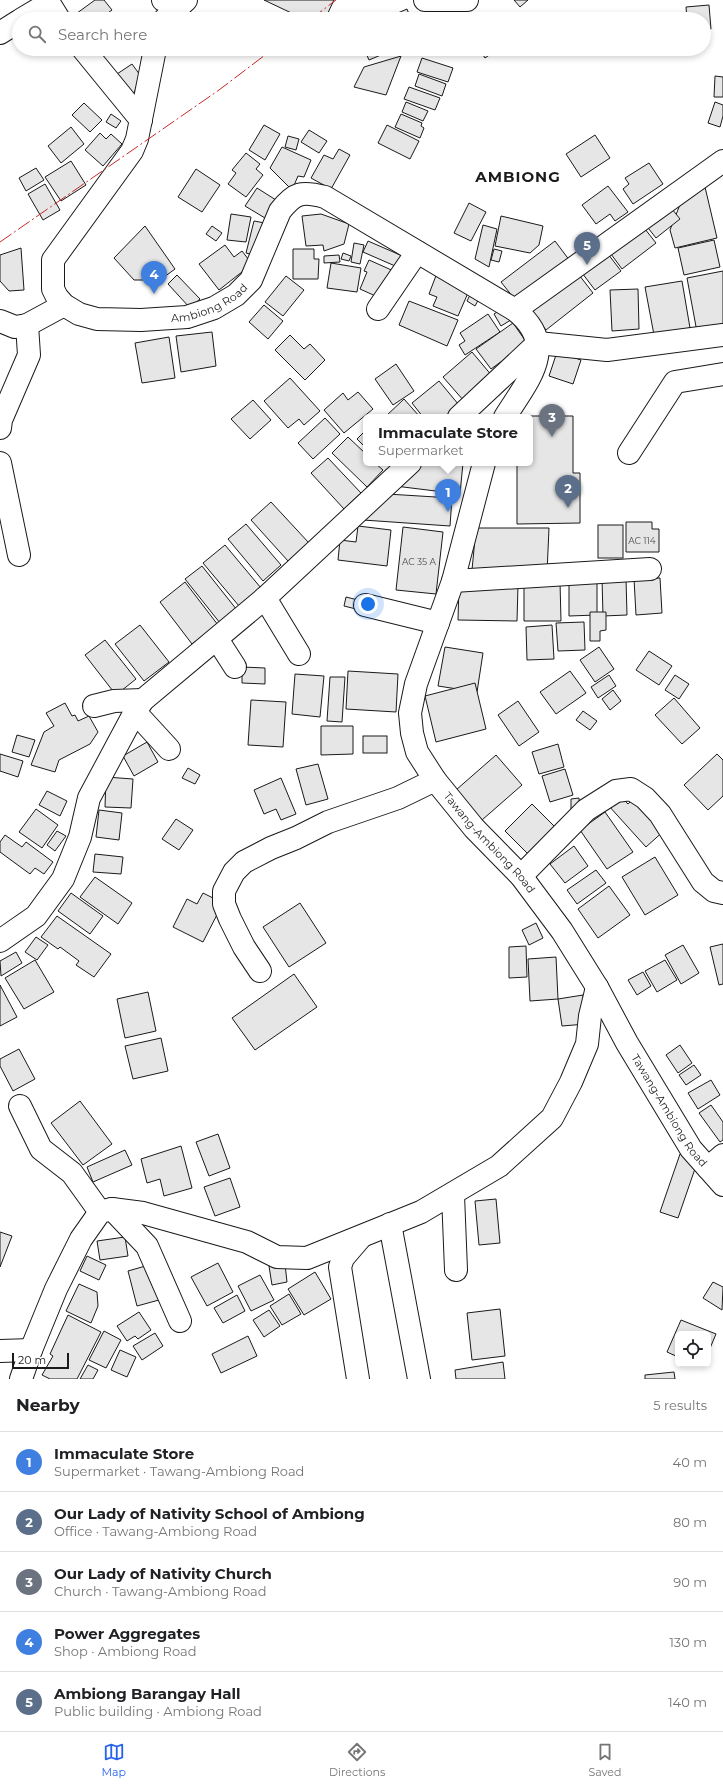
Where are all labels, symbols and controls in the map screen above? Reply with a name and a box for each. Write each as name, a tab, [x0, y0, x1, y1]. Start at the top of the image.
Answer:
search box	[12, 12, 711, 56]
icon: search	[26, 23, 48, 45]
text: Search here	[58, 25, 147, 44]
district label: AMBIONG	[474, 167, 561, 186]
pin: 5	[574, 232, 600, 265]
pin: 4	[141, 261, 167, 294]
street label: Ambiong Road	[171, 280, 251, 325]
pin: 3	[539, 404, 565, 437]
popup	[363, 414, 533, 466]
text: Immaculate Store	[378, 423, 518, 442]
text: Supermarket	[378, 442, 464, 458]
pin: 2	[555, 475, 581, 508]
pin: 1	[435, 479, 461, 512]
house number: AC 114	[628, 535, 656, 546]
house number: AC 35 A	[402, 556, 437, 567]
your location	[358, 594, 378, 614]
street label: Tawang-Ambiong Road	[441, 789, 538, 896]
street label: Tawang-Ambiong Road	[628, 1052, 710, 1170]
map controls	[675, 1331, 711, 1367]
button: locate	[675, 1331, 711, 1367]
scale bar	[12, 1351, 69, 1370]
text: 20 m	[18, 1353, 46, 1367]
text: Nearby	[16, 1395, 80, 1415]
text: 5 results	[653, 1397, 707, 1413]
text: Immaculate Store	[54, 1444, 194, 1463]
text: 1	[26, 1454, 32, 1470]
text: 40 m	[673, 1454, 707, 1470]
text: Supermarket · Tawang-Ambiong Road	[54, 1463, 304, 1479]
text: Our Lady of Nativity School of Ambiong	[54, 1504, 365, 1523]
text: 2	[25, 1514, 33, 1530]
text: 80 m	[673, 1514, 707, 1530]
text: Office · Tawang-Ambiong Road	[54, 1523, 257, 1539]
text: Our Lady of Nativity Church	[54, 1564, 272, 1583]
text: 3	[25, 1574, 33, 1590]
text: 90 m	[673, 1574, 707, 1590]
text: Church · Tawang-Ambiong Road	[54, 1583, 266, 1599]
text: Power Aggregates	[54, 1624, 200, 1643]
text: 4	[25, 1634, 33, 1650]
text: 130 m	[669, 1634, 707, 1650]
text: Shop · Ambiong Road	[54, 1643, 197, 1659]
text: Ambiong Barangay Hall	[54, 1684, 241, 1703]
text: 5	[25, 1694, 33, 1710]
text: 140 m	[668, 1694, 707, 1710]
text: Public building · Ambiong Road	[54, 1703, 262, 1719]
tab: Map	[102, 1741, 126, 1779]
tab: Directions	[329, 1741, 385, 1779]
tab: Saved	[588, 1741, 621, 1779]

